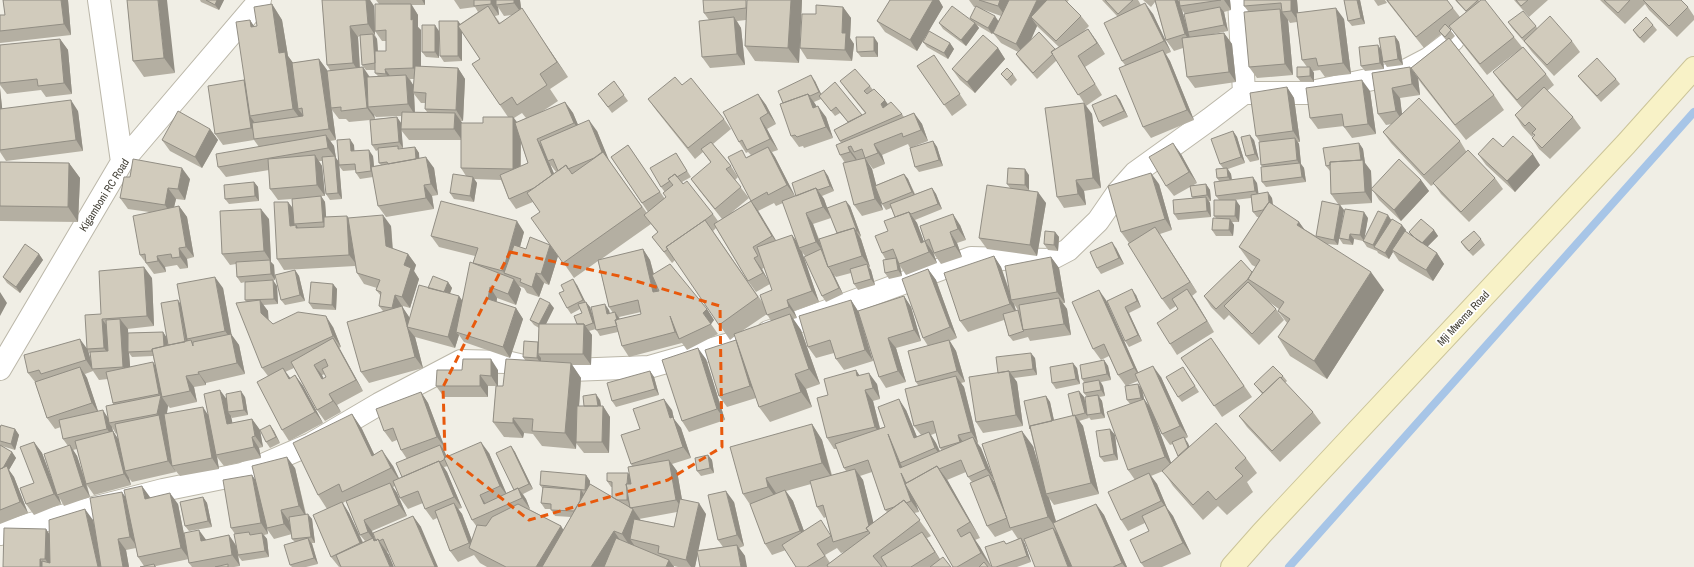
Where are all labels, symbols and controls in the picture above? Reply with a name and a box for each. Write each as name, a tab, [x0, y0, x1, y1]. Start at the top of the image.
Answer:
street label: Kigamboni RC Road	[76, 156, 132, 234]
street label: Mji Mwema Road	[1434, 288, 1492, 348]

